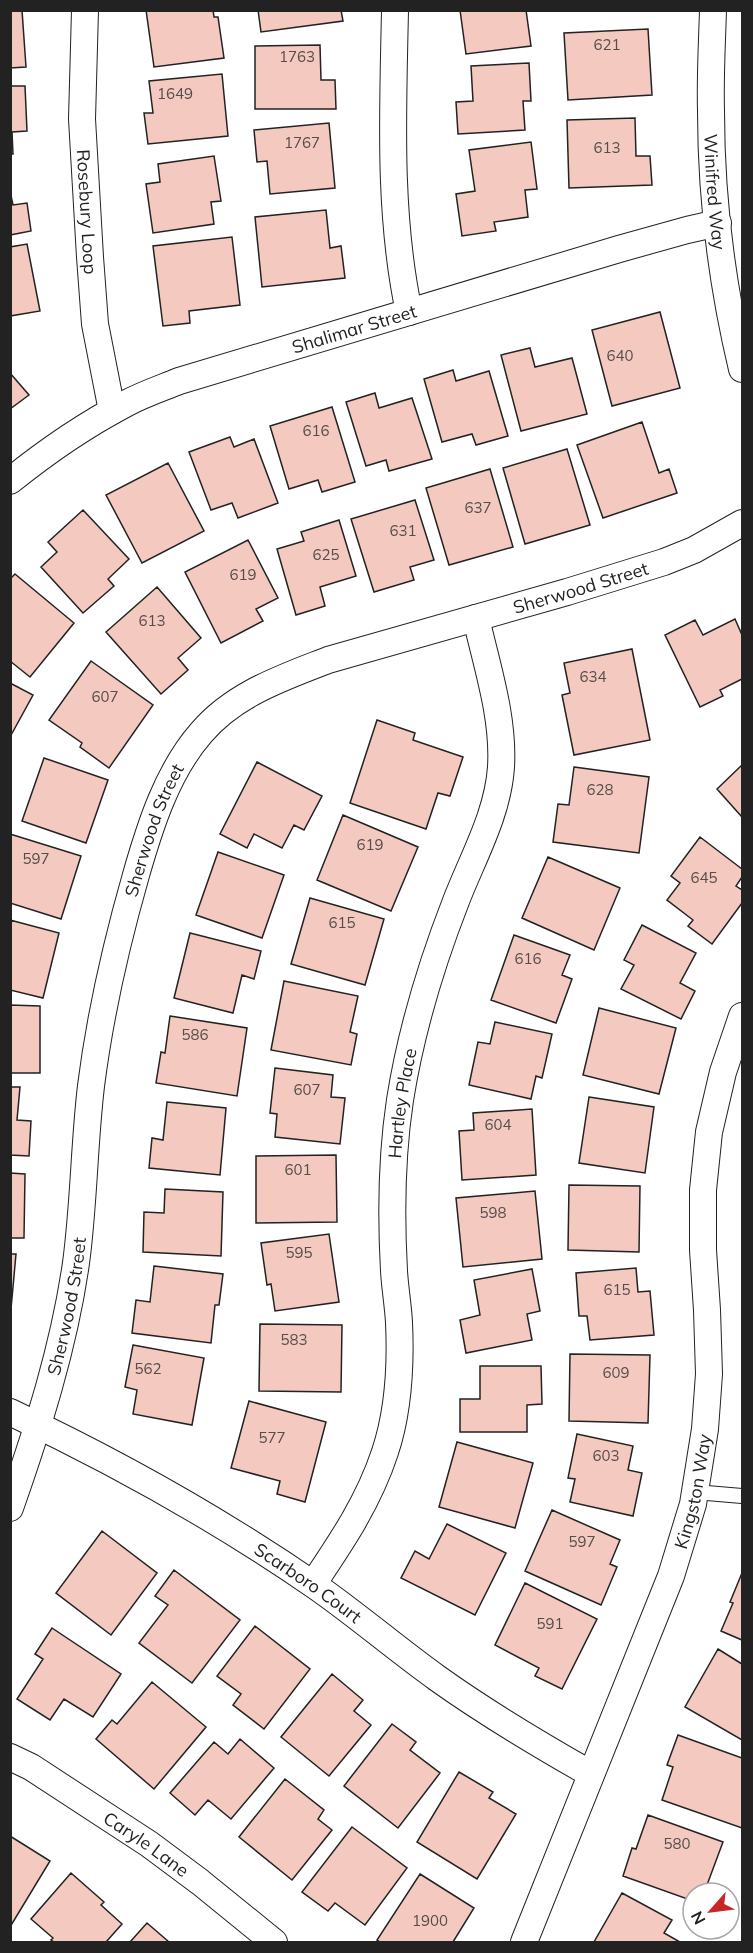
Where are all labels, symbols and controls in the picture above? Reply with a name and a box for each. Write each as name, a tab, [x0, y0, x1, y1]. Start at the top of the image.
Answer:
house number: 621	[593, 35, 621, 54]
house number: 1763	[279, 47, 315, 66]
house number: 1649	[157, 84, 193, 103]
house number: 1767	[284, 133, 320, 152]
street label: Winifred Way	[700, 133, 732, 252]
house number: 613	[593, 138, 621, 157]
street label: Rosebury Loop	[72, 149, 103, 275]
street label: Shalimar Street	[289, 299, 419, 358]
house number: 640	[606, 346, 634, 365]
house number: 616	[302, 421, 330, 440]
house number: 637	[464, 498, 492, 517]
house number: 631	[389, 521, 417, 540]
house number: 625	[312, 545, 340, 564]
street label: Sherwood Street	[510, 556, 651, 618]
house number: 619	[229, 565, 257, 584]
house number: 613	[138, 611, 166, 630]
house number: 634	[579, 667, 607, 686]
house number: 607	[91, 687, 119, 706]
street label: Sherwood Street	[119, 759, 188, 899]
house number: 628	[586, 780, 614, 799]
house number: 619	[356, 835, 384, 854]
house number: 597	[22, 849, 50, 868]
house number: 645	[690, 868, 718, 887]
house number: 615	[328, 913, 356, 932]
house number: 616	[514, 949, 542, 968]
house number: 586	[181, 1025, 209, 1044]
street label: Hartley Place	[383, 1046, 421, 1159]
house number: 607	[293, 1080, 321, 1099]
house number: 604	[484, 1115, 512, 1134]
house number: 601	[284, 1160, 312, 1179]
house number: 598	[479, 1203, 507, 1222]
street label: Sherwood Street	[41, 1236, 90, 1378]
house number: 595	[285, 1243, 313, 1262]
house number: 615	[603, 1280, 631, 1299]
house number: 583	[280, 1330, 308, 1349]
house number: 562	[134, 1359, 162, 1378]
house number: 609	[602, 1363, 630, 1382]
house number: 577	[258, 1428, 286, 1447]
street label: Kingston Way	[668, 1432, 716, 1552]
house number: 603	[592, 1446, 620, 1465]
house number: 597	[568, 1532, 596, 1551]
street label: Scarboro Court	[250, 1537, 367, 1628]
house number: 591	[536, 1614, 564, 1633]
street label: Caryle Lane	[99, 1806, 194, 1882]
house number: 580	[663, 1834, 691, 1853]
north arrow	[681, 1881, 741, 1941]
text: N	[686, 1908, 709, 1928]
house number: 1900	[412, 1911, 448, 1930]

